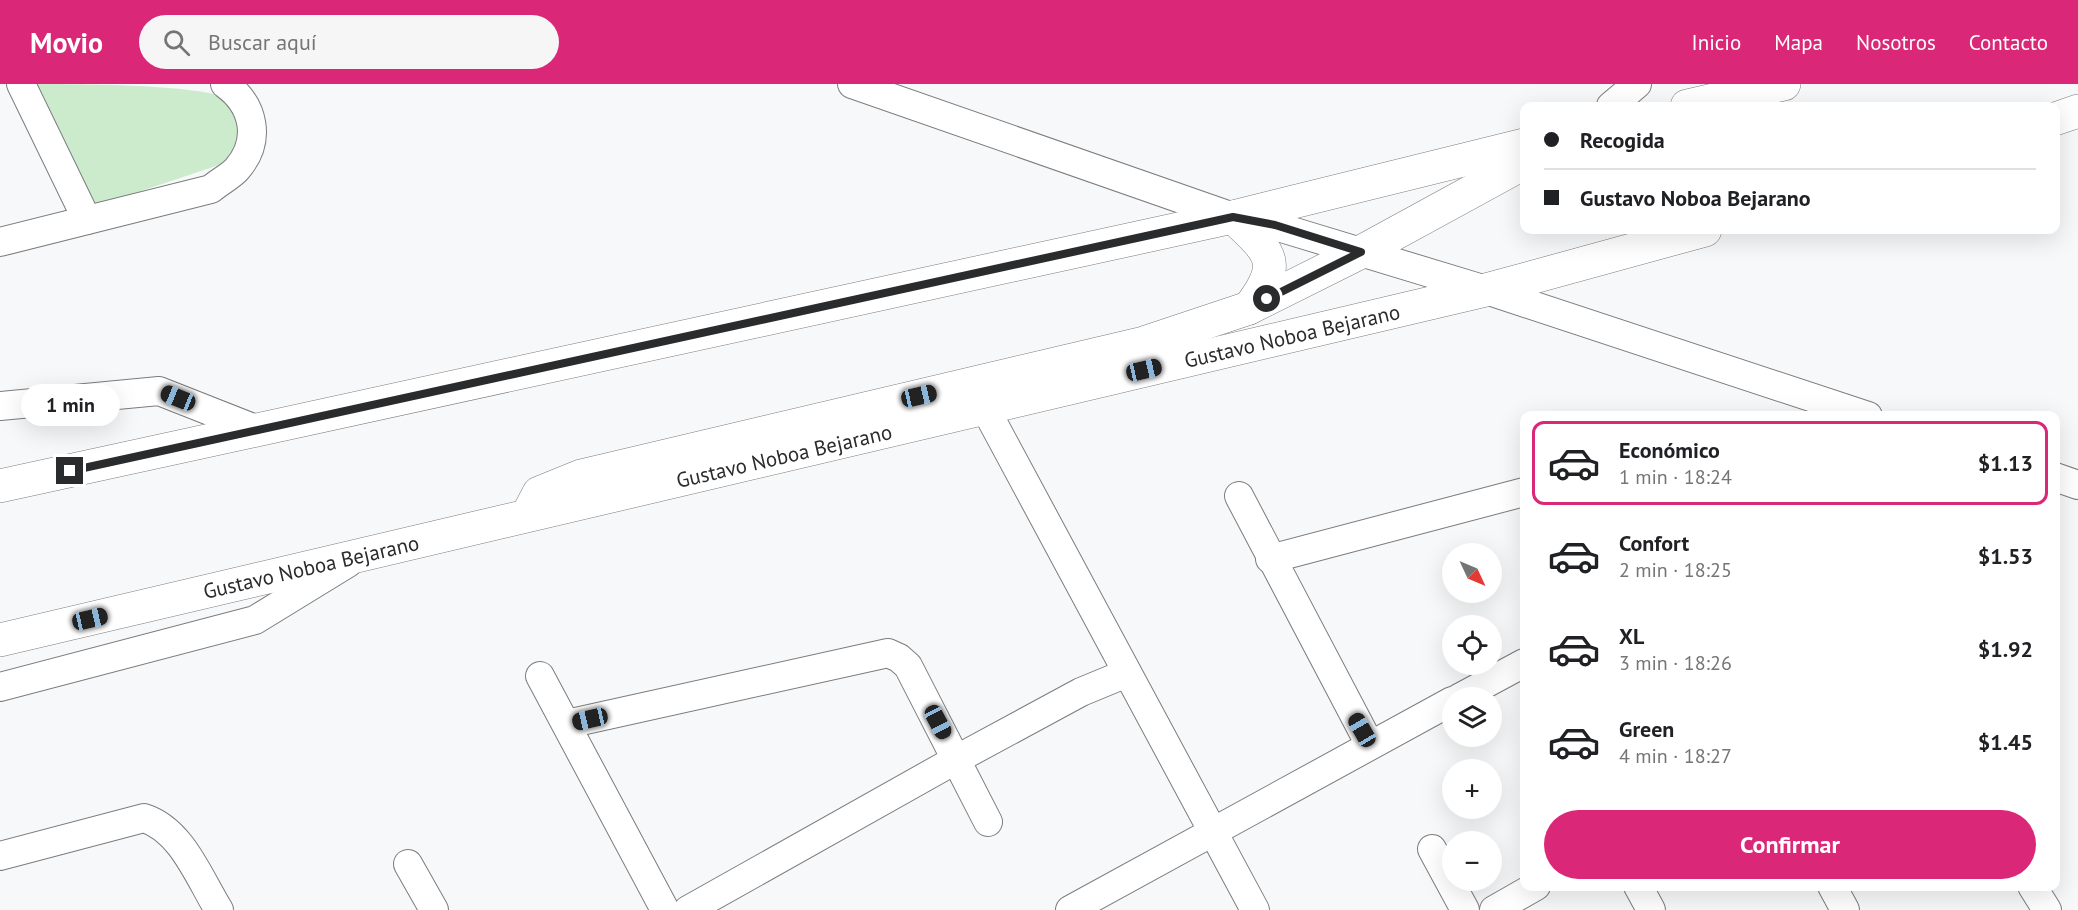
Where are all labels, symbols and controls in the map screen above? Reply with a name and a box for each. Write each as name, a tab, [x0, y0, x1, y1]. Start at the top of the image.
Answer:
search box	[139, 15, 559, 69]
text: Movio	[30, 24, 103, 61]
icon: search	[160, 26, 193, 59]
text: Buscar aquí	[208, 28, 317, 56]
text: Inicio	[1692, 29, 1741, 56]
text: Mapa	[1774, 29, 1823, 56]
text: Nosotros	[1856, 29, 1936, 56]
text: Contacto	[1969, 29, 2048, 56]
text: Recogida	[1580, 126, 1665, 154]
text: Gustavo Noboa Bejarano	[1580, 184, 1811, 212]
route start	[1253, 285, 1280, 312]
street label: Gustavo Noboa Bejarano	[1182, 298, 1402, 374]
car	[1124, 357, 1164, 383]
car	[158, 383, 198, 413]
car	[899, 383, 939, 409]
callout: 1 min	[20, 384, 119, 426]
text: 1 min	[46, 392, 95, 418]
street label: Gustavo Noboa Bejarano	[674, 418, 894, 494]
icon: car	[1547, 436, 1601, 490]
text: Económico	[1619, 436, 1720, 464]
text: $1.13	[1978, 449, 2033, 477]
route end	[56, 457, 83, 484]
text: 1 min · 18:24	[1619, 464, 1732, 490]
street label: Gustavo Noboa Bejarano	[201, 529, 421, 605]
icon: car	[1547, 529, 1601, 583]
text: Confort	[1619, 529, 1689, 557]
text: $1.53	[1978, 542, 2033, 570]
north arrow	[1442, 543, 1502, 603]
map controls	[1442, 543, 1502, 891]
text: 2 min · 18:25	[1619, 557, 1732, 583]
car	[70, 606, 110, 632]
button: locate	[1442, 615, 1502, 675]
icon: car	[1547, 622, 1601, 676]
text: XL	[1619, 622, 1644, 650]
text: $1.92	[1978, 635, 2033, 663]
text: 3 min · 18:26	[1619, 650, 1732, 676]
button: layers	[1442, 687, 1502, 747]
car	[922, 702, 954, 742]
car	[570, 706, 610, 732]
car	[1345, 710, 1379, 750]
icon: car	[1547, 715, 1601, 769]
text: Green	[1619, 715, 1674, 743]
text: $1.45	[1978, 728, 2033, 756]
text: 4 min · 18:27	[1619, 743, 1732, 769]
button: +	[1442, 759, 1502, 819]
button: Confirmar	[1544, 810, 2036, 879]
button: −	[1442, 831, 1502, 891]

